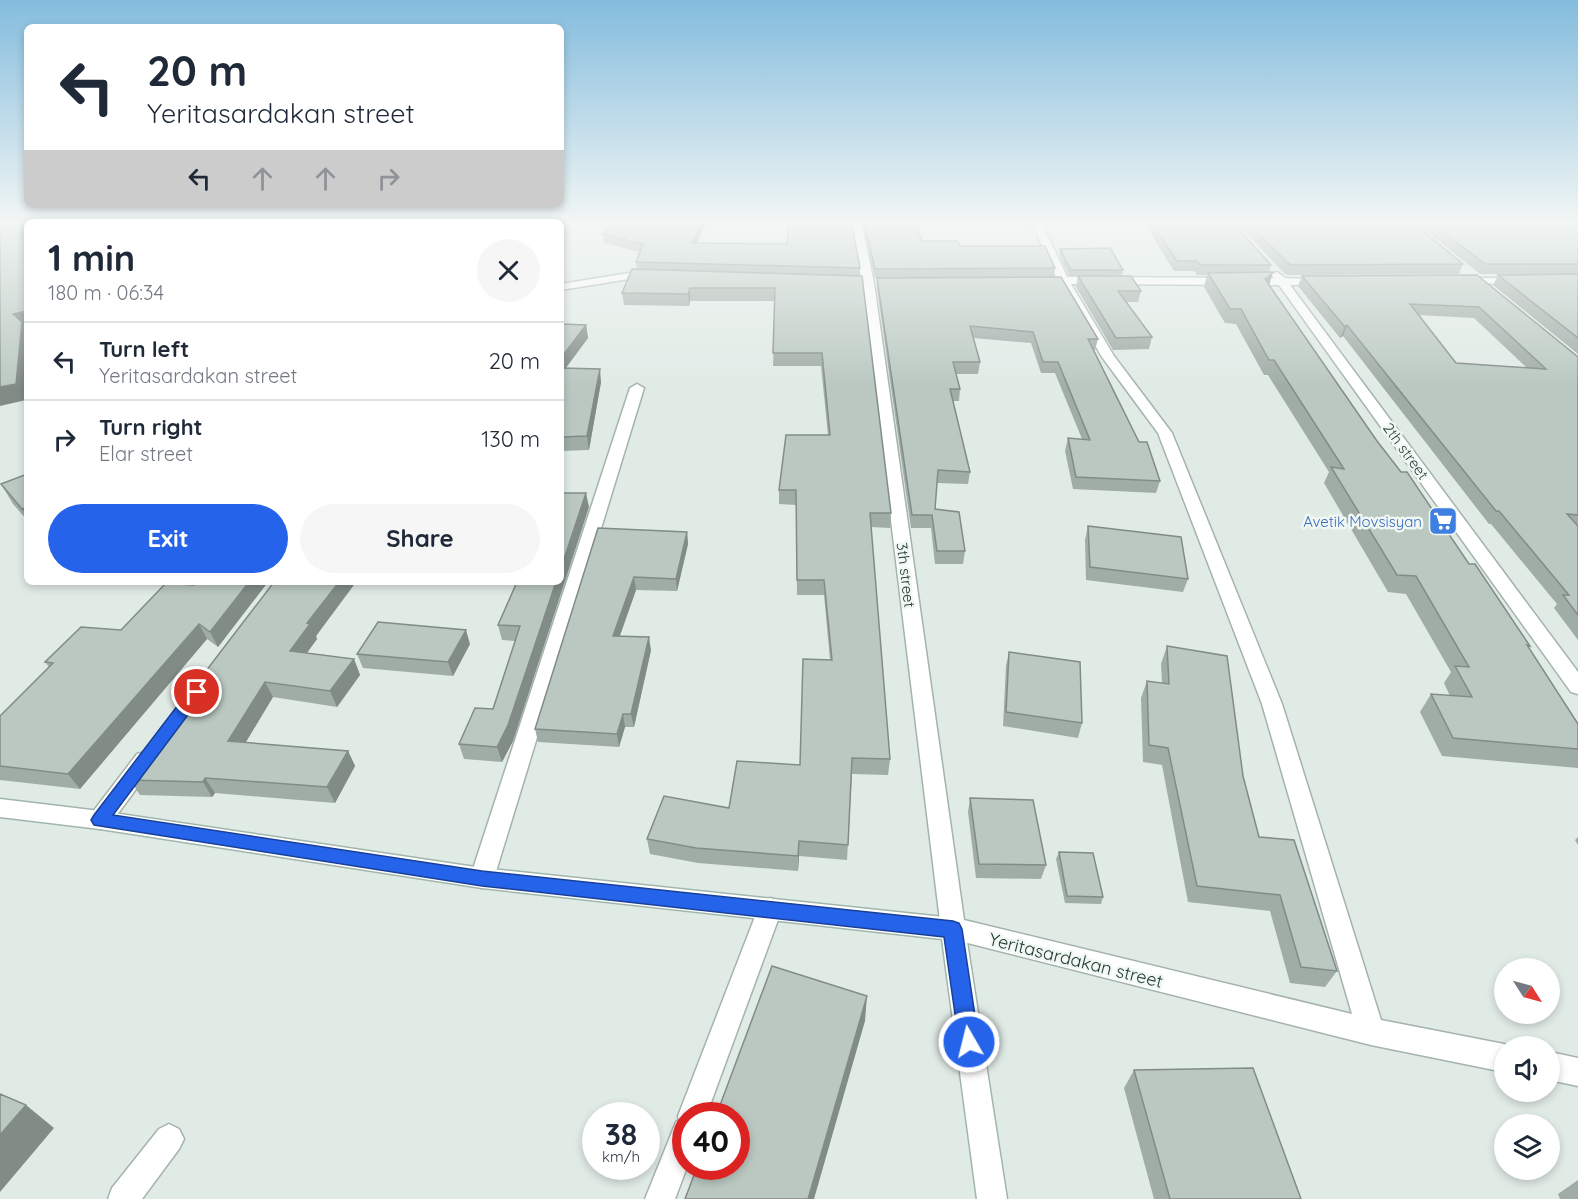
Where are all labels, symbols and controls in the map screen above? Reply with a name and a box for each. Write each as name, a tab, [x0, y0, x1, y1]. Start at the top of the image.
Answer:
text: 20 m	[147, 44, 247, 97]
icon: left	[48, 48, 126, 126]
text: Yeritasardakan street	[147, 96, 415, 130]
icon: left	[183, 162, 216, 195]
icon: ahead	[246, 162, 279, 195]
icon: ahead	[309, 162, 342, 195]
icon: right	[372, 162, 405, 195]
text: 1 min	[48, 235, 135, 280]
button: close	[477, 239, 540, 302]
text: 180 m · 06:34	[48, 280, 164, 305]
text: Turn left	[99, 335, 189, 363]
icon: left	[48, 345, 81, 378]
text: 20 m	[489, 347, 540, 375]
text: Yeritasardakan street	[99, 363, 297, 388]
text: Turn right	[99, 413, 203, 441]
street label: 2th street	[1379, 419, 1433, 483]
icon: right	[48, 423, 81, 456]
text: 130 m	[481, 425, 540, 453]
text: Elar street	[99, 441, 193, 466]
button: Exit	[48, 504, 288, 573]
button: Share	[300, 504, 540, 573]
supermarket icon: Avetik Movsisyan	[1427, 505, 1459, 537]
place label: Avetik Movsisyan	[1303, 512, 1422, 531]
street label: 3th street	[893, 541, 919, 609]
pin	[171, 666, 222, 717]
icon: arrive	[180, 675, 213, 708]
street label: Yeritasardakan street	[987, 927, 1165, 993]
north arrow	[1494, 958, 1560, 1024]
map controls	[1494, 958, 1560, 1180]
position arrow	[937, 1010, 1001, 1074]
button: sound	[1494, 1036, 1560, 1102]
speed limit sign: 40	[672, 1102, 750, 1180]
button: layers	[1494, 1114, 1560, 1180]
text: 38	[605, 1115, 637, 1153]
text: km/h	[602, 1147, 640, 1166]

